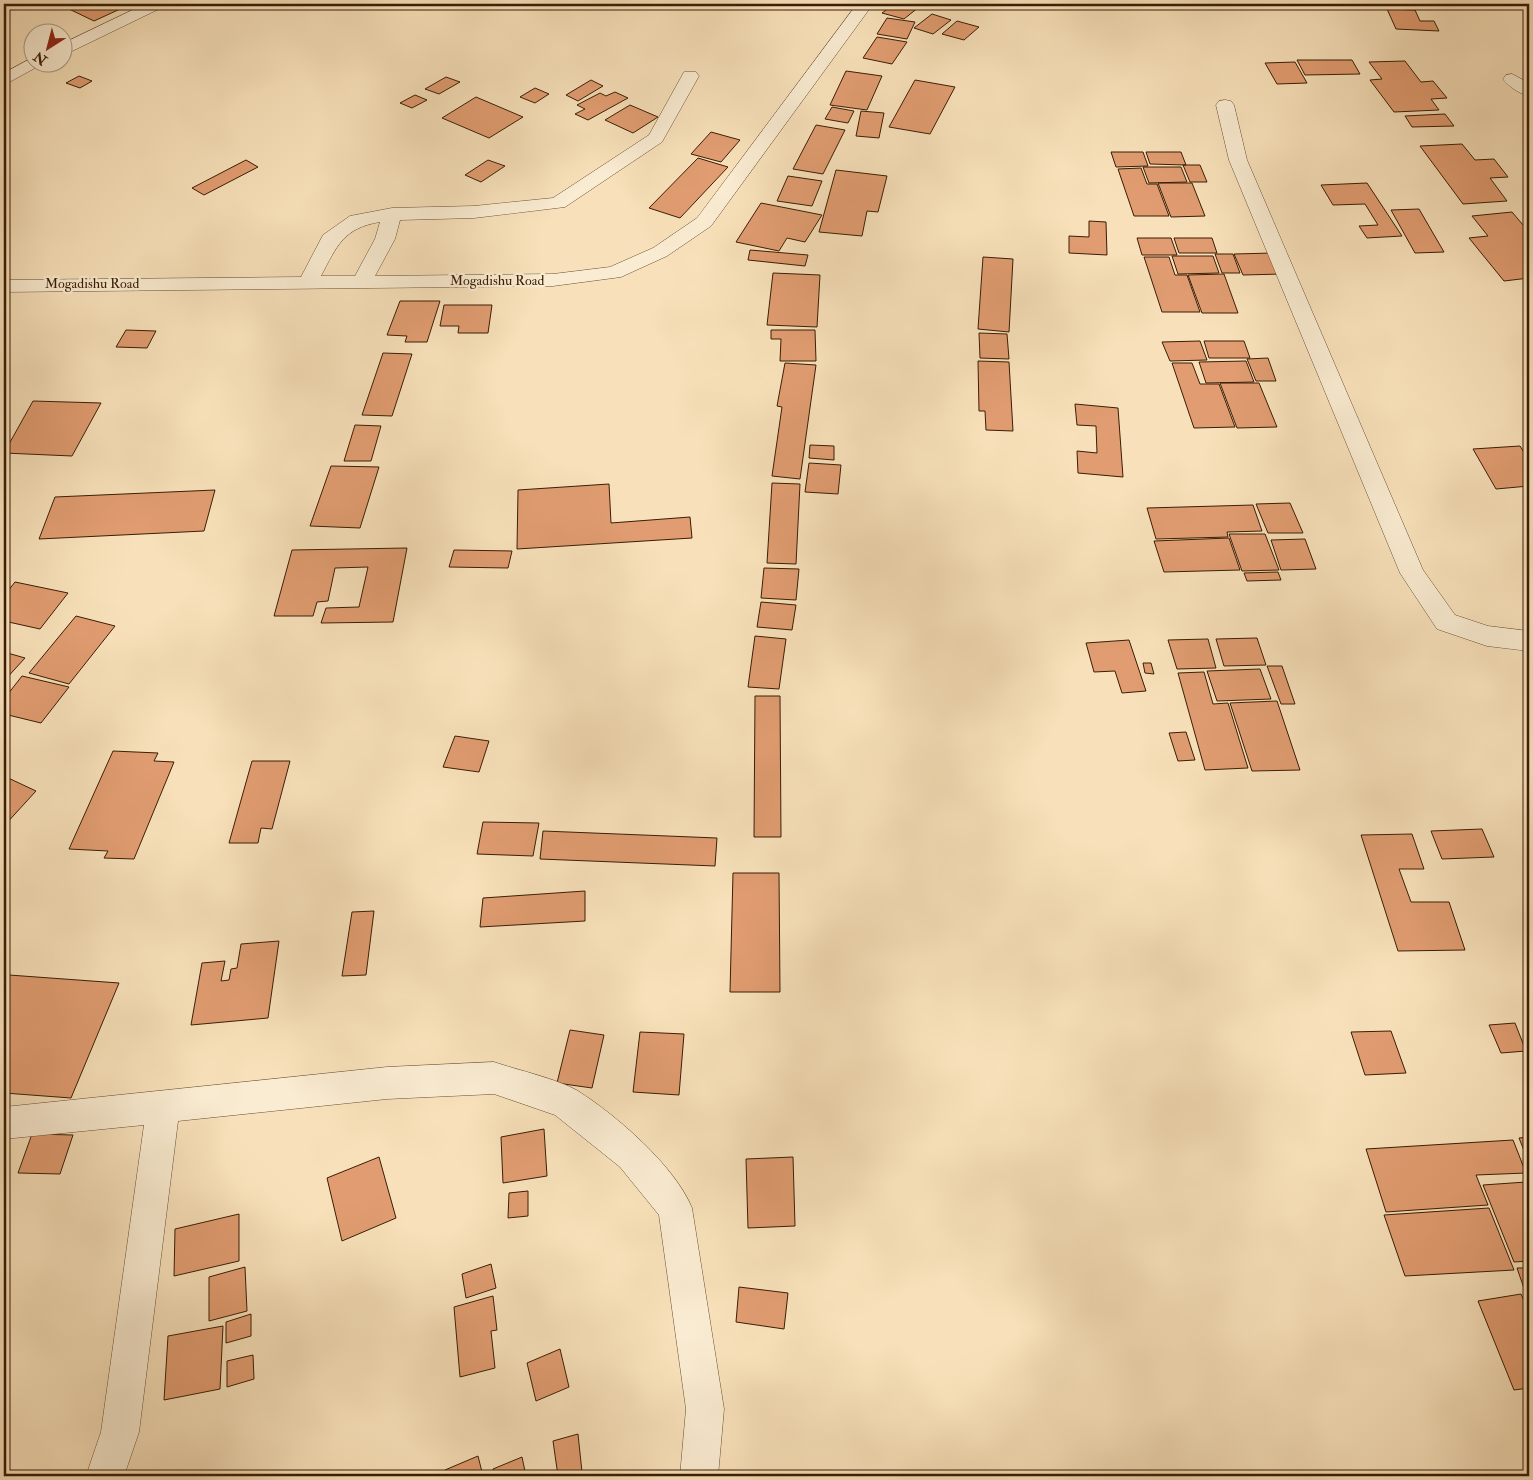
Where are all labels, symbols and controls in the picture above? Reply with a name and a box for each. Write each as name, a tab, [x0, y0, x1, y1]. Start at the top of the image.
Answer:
north arrow	[22, 22, 72, 72]
text: N	[30, 47, 52, 69]
street label: Mogadishu Road	[450, 272, 544, 289]
street label: Mogadishu Road	[45, 275, 139, 292]

